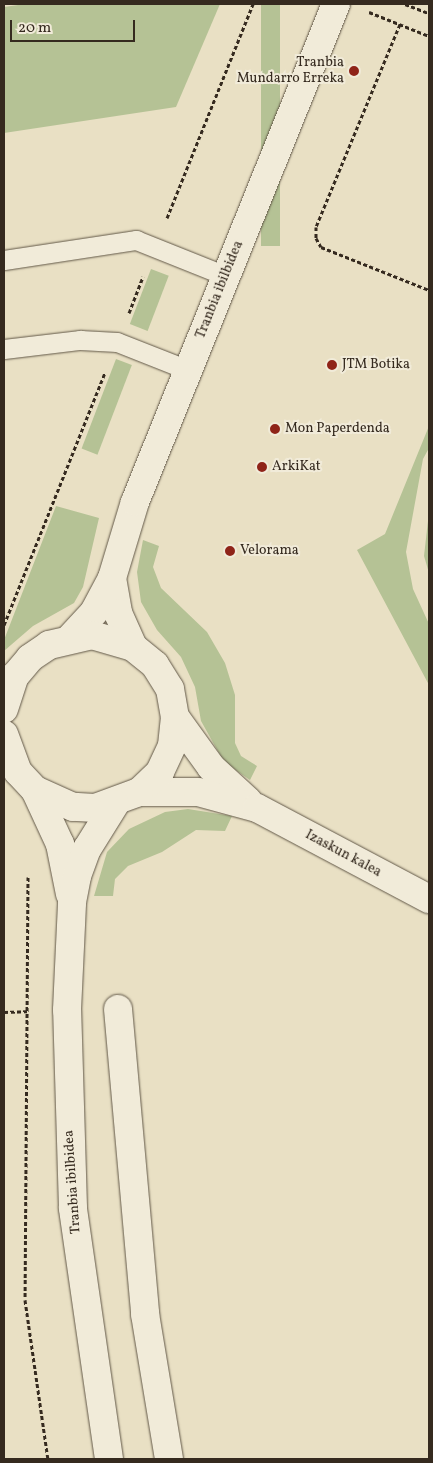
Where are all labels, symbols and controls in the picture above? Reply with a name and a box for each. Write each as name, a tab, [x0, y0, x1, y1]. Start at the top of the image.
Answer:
scale bar	[12, 10, 138, 42]
text: 20 m	[18, 18, 51, 39]
place label: Tranbia Mundarro Erreka	[237, 55, 344, 88]
marker: Tranbia Mundarro Erreka	[348, 65, 360, 77]
street label: Tranbia ibilbidea	[193, 239, 247, 341]
place label: JTM Botika	[342, 357, 410, 373]
marker: JTM Botika	[326, 359, 338, 371]
place label: Mon Paperdenda	[285, 421, 390, 437]
marker: Mon Paperdenda	[269, 423, 281, 435]
place label: ArkiKat	[272, 459, 321, 475]
marker: ArkiKat	[256, 461, 268, 473]
place label: Velorama	[240, 543, 299, 559]
marker: Velorama	[224, 545, 236, 557]
street label: Izaskun kalea	[302, 827, 384, 881]
street label: Tranbia ibilbidea	[61, 1129, 85, 1235]

